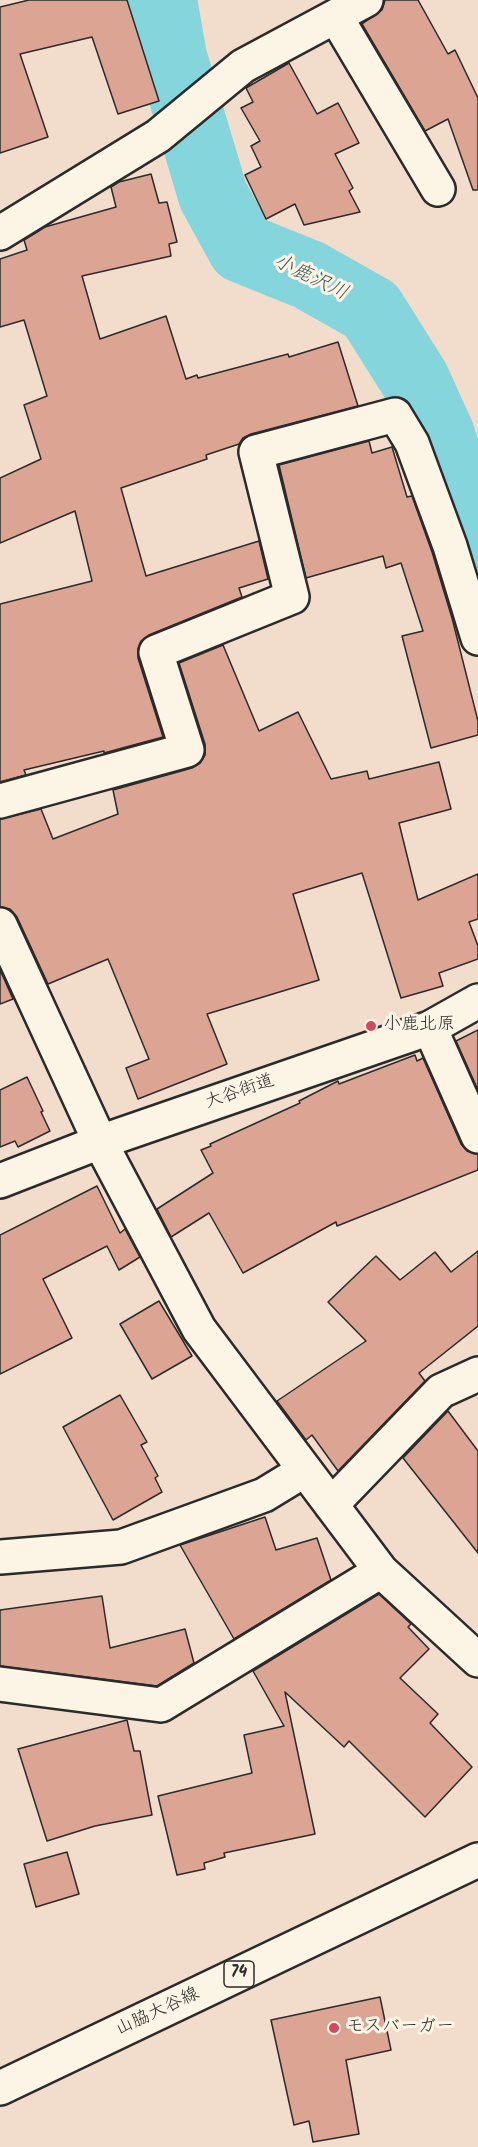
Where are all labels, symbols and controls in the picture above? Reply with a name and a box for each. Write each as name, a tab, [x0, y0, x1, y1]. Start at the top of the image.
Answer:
water label: 小鹿沢川	[269, 251, 351, 307]
place label: 小鹿北原	[383, 1015, 455, 1037]
marker: 小鹿北原	[364, 1019, 378, 1033]
street label: 大谷街道	[202, 1071, 278, 1115]
road number: 74	[224, 1961, 254, 1987]
street label: 山脇大谷線	[113, 1984, 203, 2042]
place label: モスバーガー	[346, 2017, 454, 2039]
marker: モスバーガー	[327, 2021, 341, 2035]

